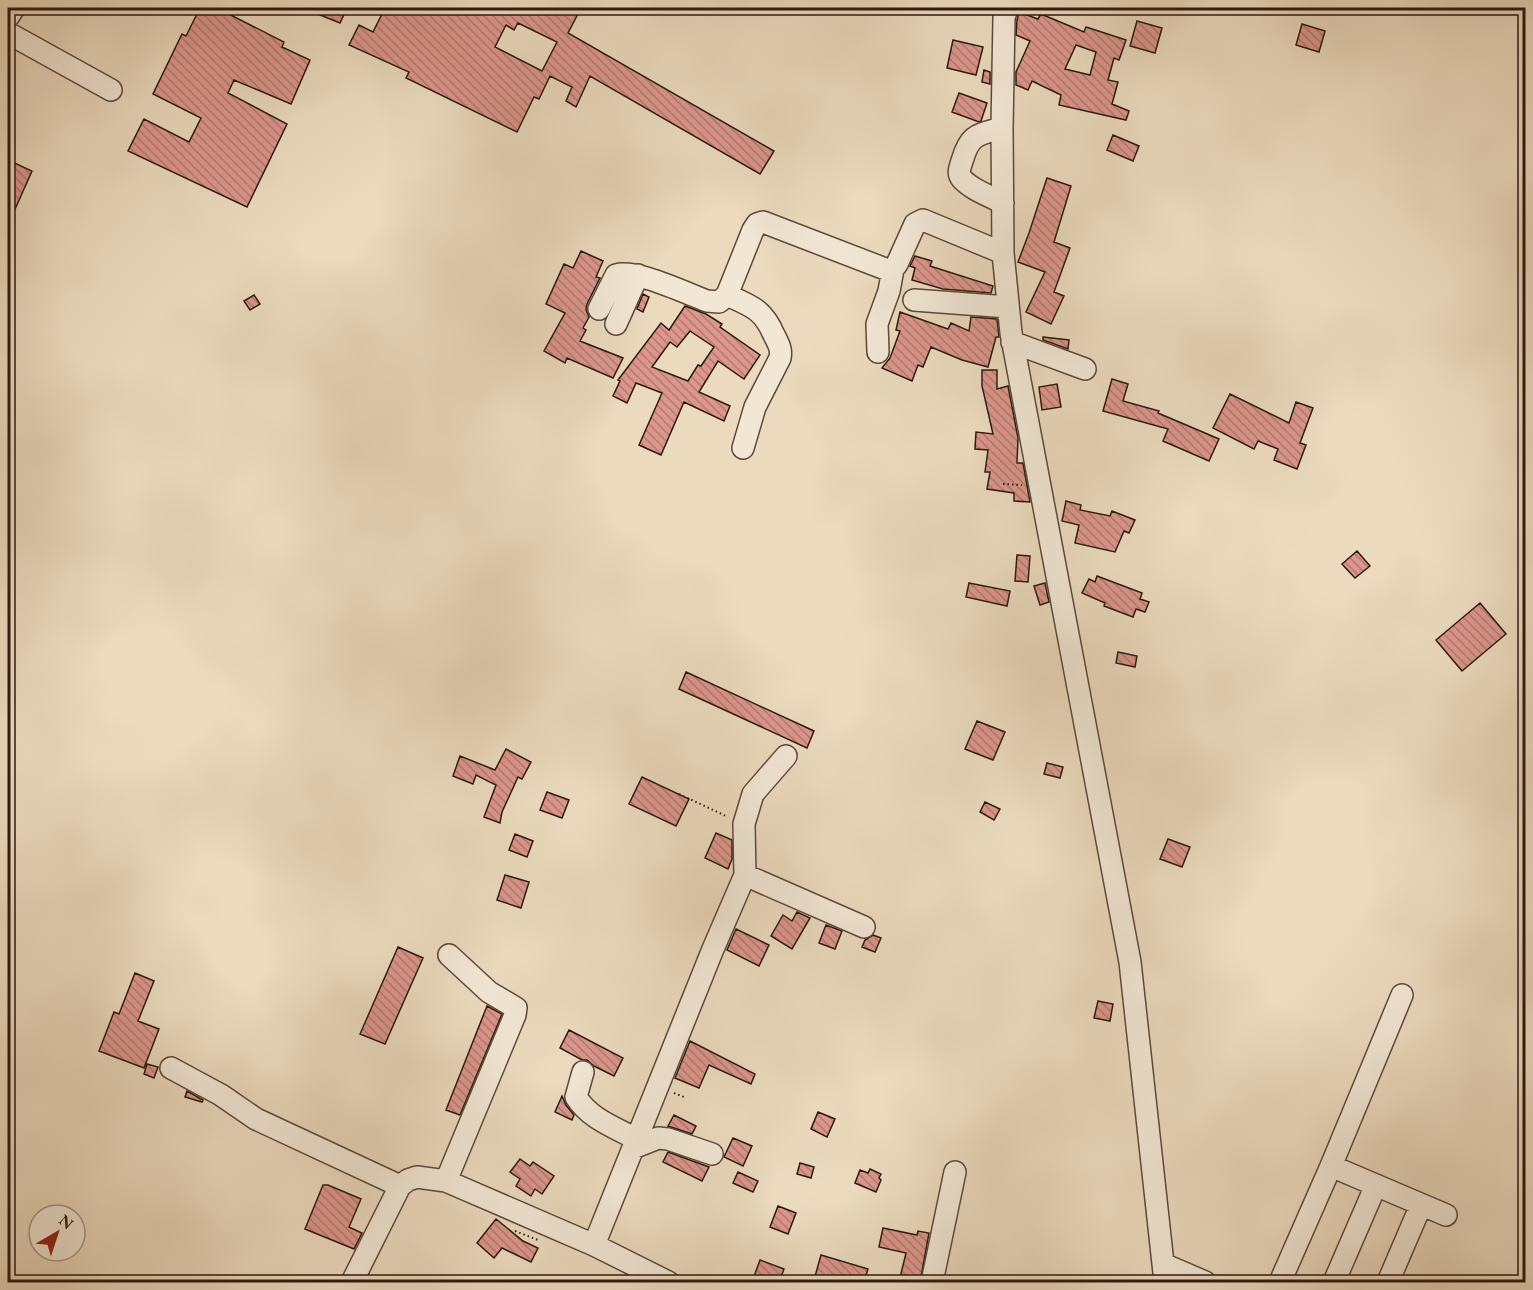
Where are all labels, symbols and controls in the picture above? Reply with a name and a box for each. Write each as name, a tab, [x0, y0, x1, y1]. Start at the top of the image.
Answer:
north arrow	[27, 1203, 87, 1263]
text: N	[54, 1209, 78, 1234]

